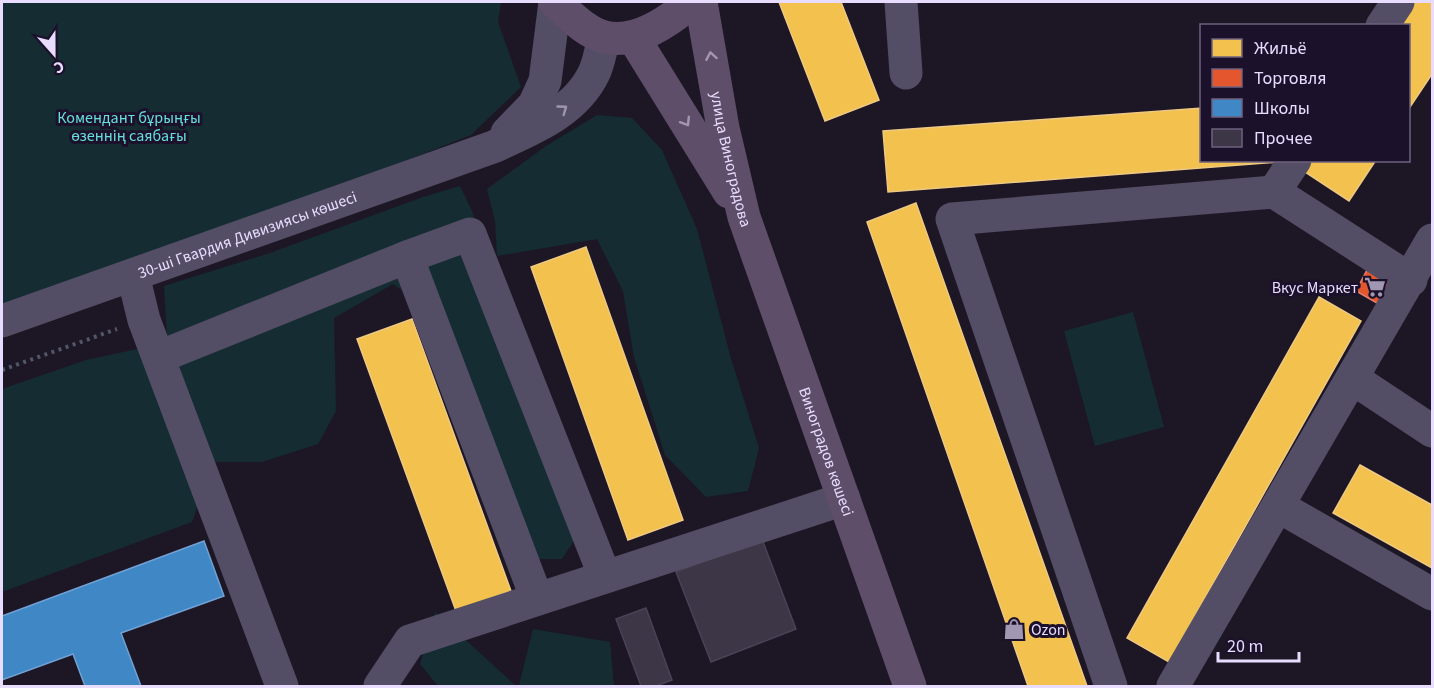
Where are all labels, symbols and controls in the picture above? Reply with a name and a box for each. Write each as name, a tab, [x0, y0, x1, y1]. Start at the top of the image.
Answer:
north arrow	[24, 24, 84, 84]
legend	[1200, 24, 1410, 162]
text: Жильё	[1254, 36, 1307, 61]
one-way arrow	[705, 52, 717, 61]
text: С	[51, 55, 67, 79]
text: Торговля	[1254, 66, 1327, 91]
street label: улица Виноградова	[705, 90, 757, 230]
text: Школы	[1254, 96, 1310, 121]
one-way arrow	[556, 106, 567, 117]
park label: Комендант бұрыңғы өзеннің саябағы	[57, 107, 201, 147]
one-way arrow	[679, 116, 691, 126]
text: Прочее	[1254, 126, 1312, 151]
street label: 30-ші Гвардия Дивизиясы көшесі	[135, 186, 360, 284]
supermarket icon: Вкус Маркет	[1363, 275, 1387, 299]
place label: Вкус Маркет	[1272, 277, 1358, 299]
street label: Виноградов көшесі	[793, 384, 859, 519]
shop icon: Ozon	[1002, 617, 1026, 641]
place label: Ozon	[1031, 619, 1066, 641]
scale bar	[1218, 625, 1299, 663]
text: 20 m	[1227, 634, 1263, 659]

